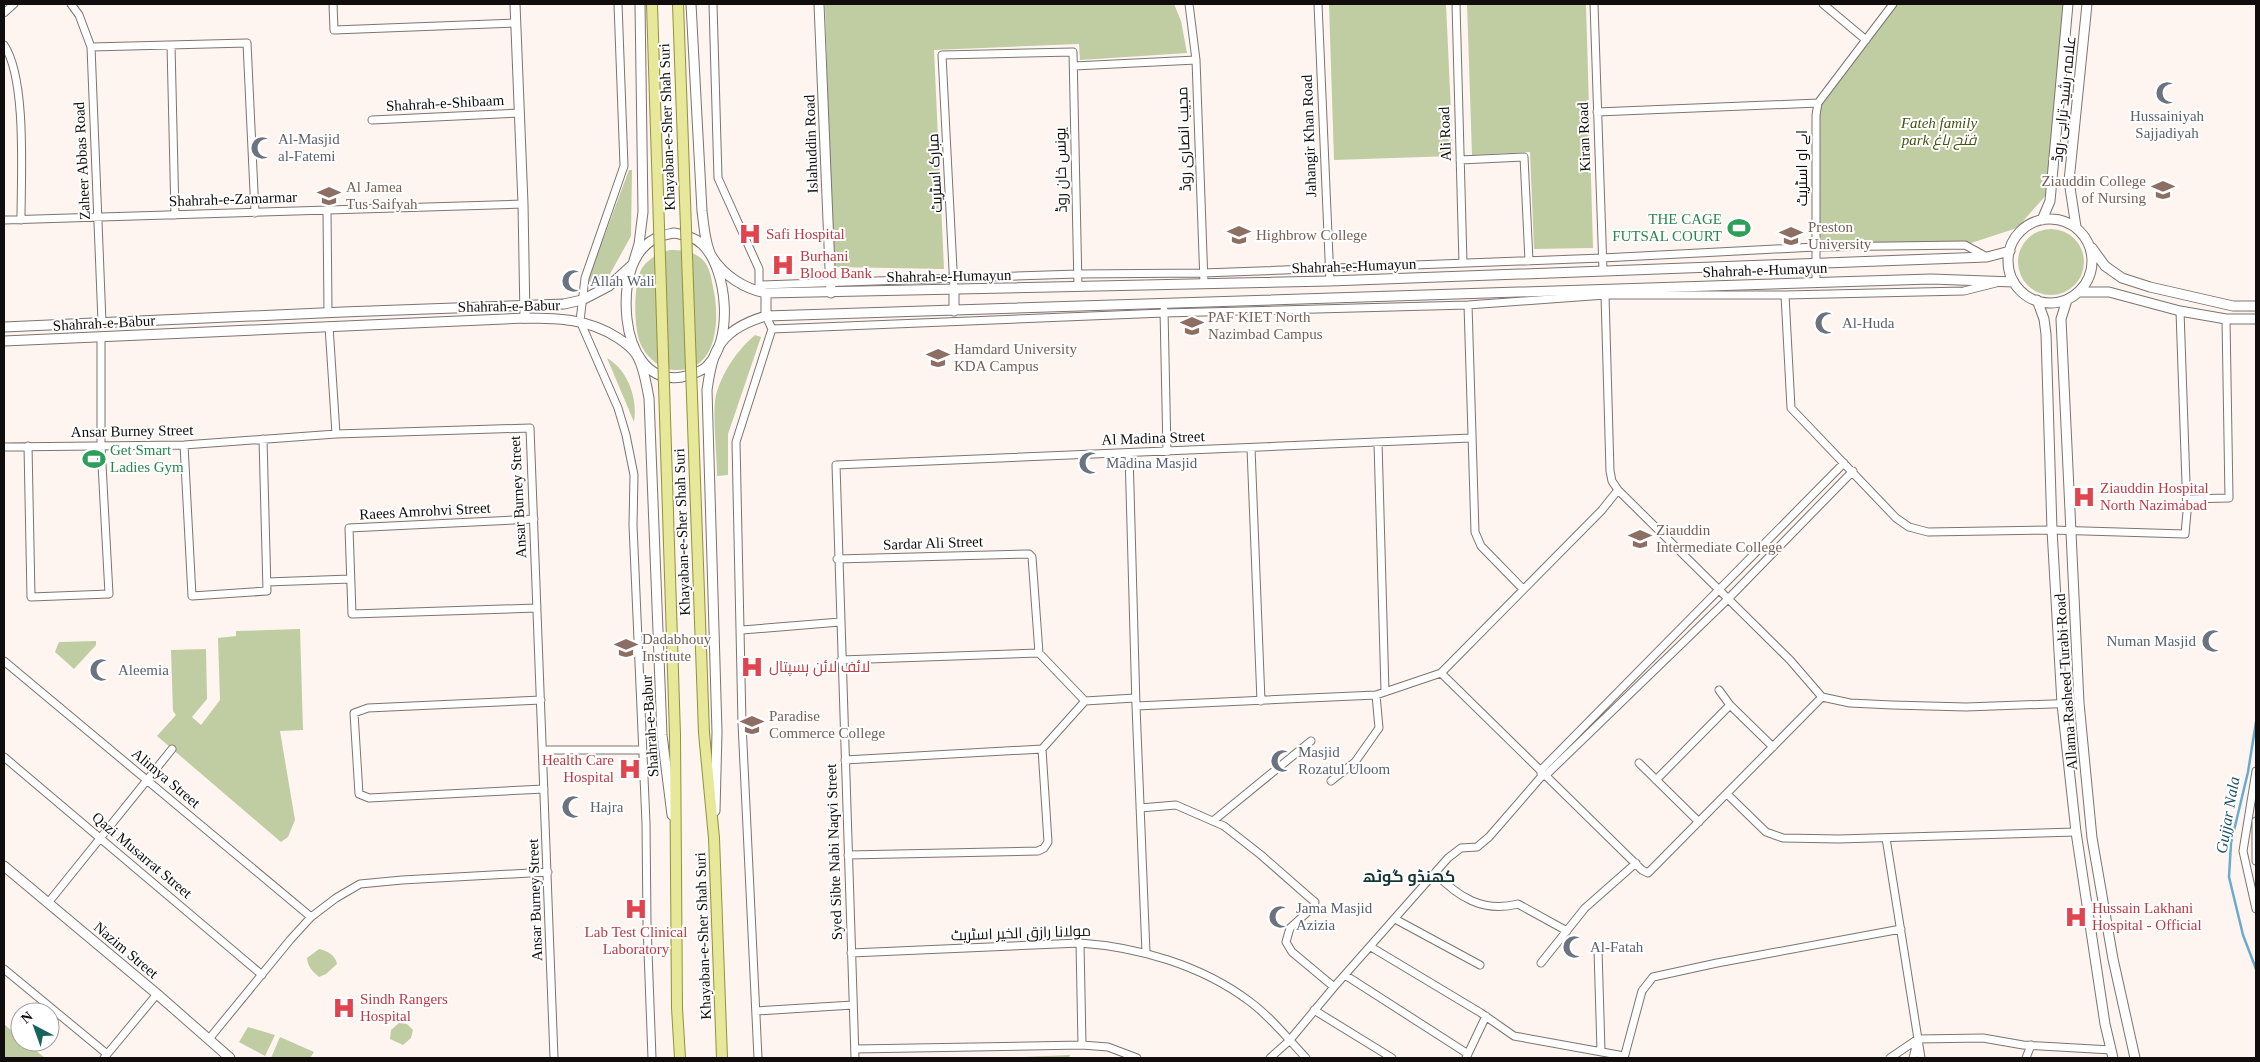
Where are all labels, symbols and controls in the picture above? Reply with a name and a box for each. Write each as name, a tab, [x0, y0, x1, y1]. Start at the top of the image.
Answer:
street label: علامہ رشید ترابی روڈ	[2049, 35, 2081, 163]
street label: Khayaban-e-Sher Shah Suri	[656, 43, 678, 211]
street label: Jahangir Khan Road	[1299, 74, 1319, 197]
mosque icon: Hussainiyah Sajjadiyah	[2154, 80, 2180, 106]
street label: مجیب انصاری روڈ	[1174, 86, 1196, 192]
street label: Shahrah-e-Shibaam	[386, 92, 505, 114]
street label: Islahuddin Road	[801, 94, 821, 194]
street label: Zaheer Abbas Road	[71, 101, 93, 220]
street label: Kiran Road	[1575, 101, 1593, 172]
street label: Ali Road	[1436, 106, 1454, 162]
place label: Hussainiyah Sajjadiyah	[2130, 108, 2205, 141]
park label: Fateh family park فتح باغ	[1900, 115, 1977, 150]
street label: یونس خان روڈ	[1052, 127, 1072, 213]
street label: اے او اسٹریٹ	[1794, 130, 1811, 206]
place label: Al-Masjid al-Fatemi	[278, 131, 340, 164]
street label: مبارک اسٹریٹ	[925, 133, 946, 213]
mosque icon: Al-Masjid al-Fatemi	[249, 135, 275, 161]
place label: Ziauddin College of Nursing	[2041, 173, 2146, 206]
school or university icon: Ziauddin College of Nursing	[2150, 177, 2176, 203]
place label: Al Jamea Tus Saifyah	[346, 179, 418, 212]
school or university icon: Al Jamea Tus Saifyah	[316, 183, 342, 209]
street label: Shahrah-e-Zamarmar	[169, 189, 297, 209]
place label: THE CAGE FUTSAL COURT	[1612, 211, 1722, 244]
sports icon: THE CAGE FUTSAL COURT	[1726, 215, 1752, 241]
place label: Preston University	[1808, 219, 1872, 252]
hospital icon: Safi Hospital	[737, 221, 763, 247]
school or university icon: Highbrow College	[1226, 222, 1252, 248]
school or university icon: Preston University	[1778, 223, 1804, 249]
place label: Safi Hospital	[766, 226, 845, 242]
place label: Highbrow College	[1256, 227, 1368, 243]
place label: Burhani Blood Bank	[800, 248, 873, 281]
hospital icon: Burhani Blood Bank	[770, 252, 796, 278]
street label: Shahrah-e-Humayun	[1291, 256, 1417, 276]
street label: Shahrah-e-Humayun	[1702, 260, 1828, 280]
street label: Shahrah-e-Humayun	[886, 267, 1012, 285]
mosque icon: Allah Wali	[560, 268, 586, 294]
place label: Allah Wali	[590, 273, 655, 289]
street label: Shahrah-e-Babur	[458, 297, 560, 315]
place label: PAF KIET North Nazimbad Campus	[1208, 309, 1323, 342]
mosque icon: Al-Huda	[1813, 310, 1839, 336]
street label: Shahrah-e-Babur	[52, 312, 156, 334]
school or university icon: PAF KIET North Nazimbad Campus	[1179, 313, 1205, 339]
place label: Al-Huda	[1842, 315, 1895, 331]
place label: Hamdard University KDA Campus	[954, 341, 1077, 374]
school or university icon: Hamdard University KDA Campus	[925, 345, 951, 371]
street label: Ansar Burney Street	[71, 422, 194, 440]
street label: Al Madina Street	[1101, 428, 1206, 448]
street label: Ansar Burney Street	[507, 435, 529, 559]
place label: Get Smart Ladies Gym	[110, 442, 184, 475]
sports icon: Get Smart Ladies Gym	[81, 446, 107, 472]
street label: Khayaban-e-Sher Shah Suri	[671, 448, 693, 616]
mosque icon: Madina Masjid	[1077, 450, 1103, 476]
place label: Madina Masjid	[1106, 455, 1198, 471]
place label: Ziauddin Hospital North Nazimabad	[2100, 480, 2209, 513]
hospital icon: Ziauddin Hospital North Nazimabad	[2071, 484, 2097, 510]
street label: Raees Amrohvi Street	[359, 500, 492, 522]
place label: Ziauddin Intermediate College	[1656, 522, 1783, 555]
school or university icon: Ziauddin Intermediate College	[1627, 526, 1653, 552]
street label: Sardar Ali Street	[883, 533, 984, 553]
street label: Allama Rasheed Turabi Road	[2052, 593, 2080, 771]
mosque icon: Numan Masjid	[2200, 628, 2226, 654]
place label: Dadabhouy Institute	[642, 631, 712, 664]
place label: Numan Masjid	[2106, 633, 2196, 649]
school or university icon: Dadabhouy Institute	[613, 635, 639, 661]
hospital icon: لائف لائن ہسپتال	[739, 654, 765, 680]
mosque icon: Aleemia	[88, 657, 114, 683]
place label: لائف لائن ہسپتال	[769, 659, 870, 677]
place label: Aleemia	[118, 662, 169, 678]
street label: Shahrah-e-Babur	[638, 674, 662, 778]
place label: Paradise Commerce College	[769, 708, 886, 741]
school or university icon: Paradise Commerce College	[739, 712, 765, 738]
place label: Masjid Rozatul Uloom	[1298, 744, 1390, 777]
street label: Alimya Street	[129, 745, 204, 812]
mosque icon: Masjid Rozatul Uloom	[1269, 748, 1295, 774]
place label: Health Care Hospital	[542, 752, 614, 785]
hospital icon: Health Care Hospital	[617, 756, 643, 782]
street label: Syed Sibte Nabi Naqvi Street	[823, 763, 845, 941]
water label: Gujjar Nala	[2212, 775, 2244, 855]
mosque icon: Hajra	[560, 794, 586, 820]
place label: Hajra	[590, 799, 624, 815]
street label: Qazi Musarrat Street	[89, 809, 196, 902]
street label: Ansar Burney Street	[525, 838, 545, 961]
street label: Khayaban-e-Sher Shah Suri	[692, 852, 714, 1020]
district label: کھنڈو گوٹھ	[1363, 868, 1455, 886]
hospital icon: Lab Test Clinical Laboratory	[623, 896, 649, 922]
place label: Jama Masjid Azizia	[1296, 900, 1373, 933]
place label: Hussain Lakhani Hospital - Official	[2092, 900, 2202, 933]
mosque icon: Jama Masjid Azizia	[1267, 904, 1293, 930]
hospital icon: Hussain Lakhani Hospital - Official	[2063, 904, 2089, 930]
street label: Nazim Street	[91, 919, 162, 982]
street label: مولانا رازق الخیر اسٹریٹ	[951, 923, 1091, 945]
place label: Lab Test Clinical Laboratory	[585, 924, 687, 957]
mosque icon: Al-Fatah	[1561, 934, 1587, 960]
place label: Al-Fatah	[1590, 939, 1644, 955]
place label: Sindh Rangers Hospital	[360, 991, 448, 1024]
hospital icon: Sindh Rangers Hospital	[331, 995, 357, 1021]
north arrow	[10, 1002, 60, 1052]
text: N	[18, 1009, 36, 1027]

